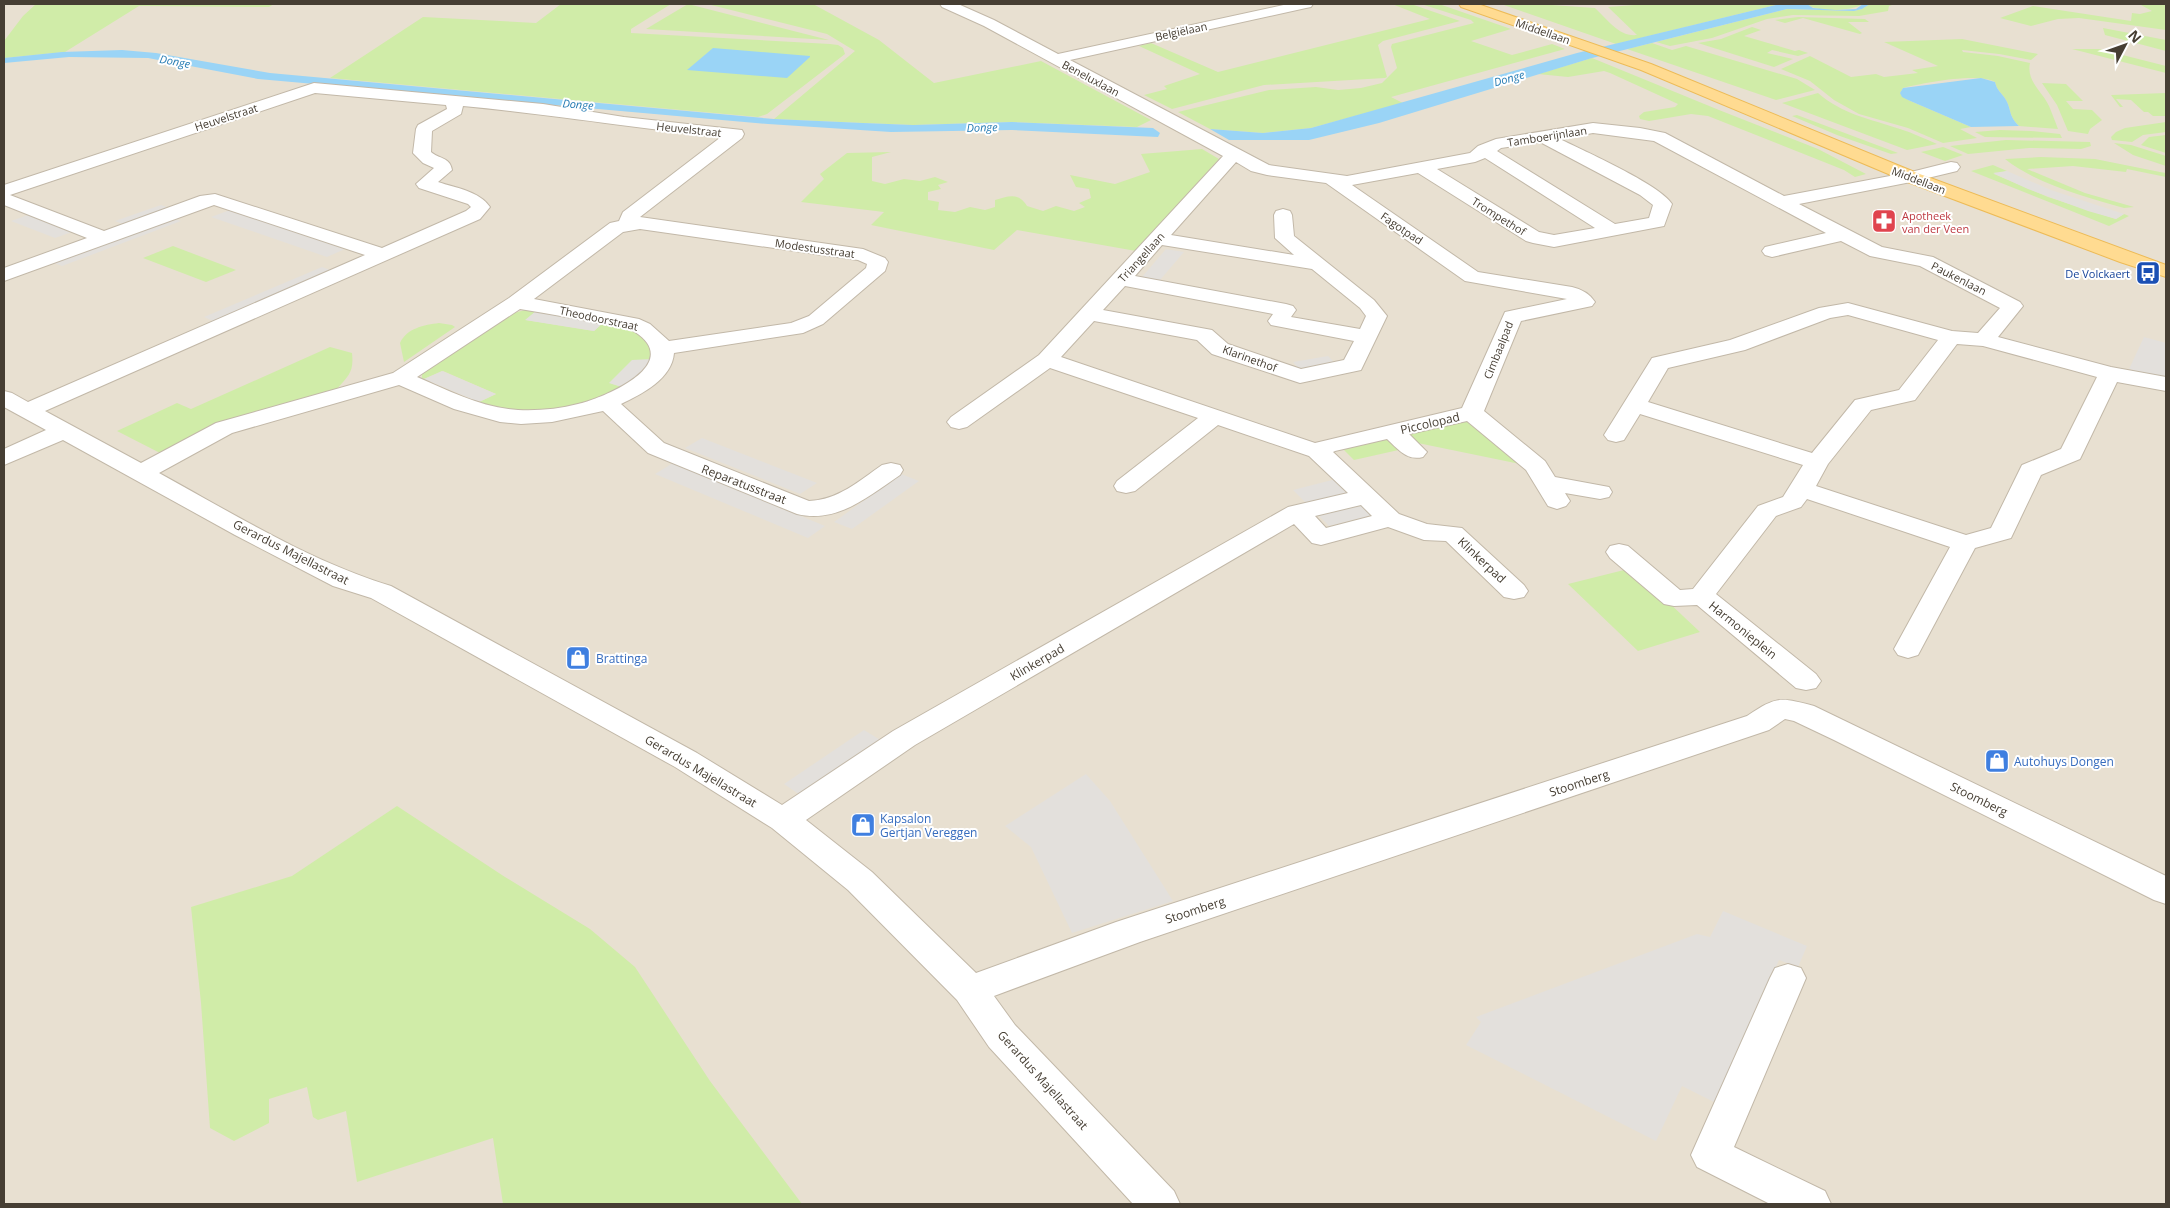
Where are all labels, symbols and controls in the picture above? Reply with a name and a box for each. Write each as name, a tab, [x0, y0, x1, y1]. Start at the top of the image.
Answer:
street label: Middellaan	[1514, 15, 1572, 47]
street label: Belgiëlaan	[1154, 18, 1208, 44]
north arrow	[2100, 20, 2150, 70]
text: N	[2124, 26, 2146, 47]
water label: Donge	[158, 51, 192, 71]
street label: Beneluxlaan	[1060, 57, 1122, 99]
water label: Donge	[1492, 66, 1526, 89]
water label: Donge	[562, 95, 595, 113]
street label: Heuvelstraat	[193, 100, 259, 134]
street label: Heuvelstraat	[656, 118, 722, 140]
water label: Donge	[966, 119, 998, 135]
street label: Tamboerijnlaan	[1506, 122, 1588, 150]
street label: Middellaan	[1890, 163, 1948, 197]
street label: Trompethof	[1469, 193, 1530, 239]
street label: Fagotpad	[1378, 208, 1426, 248]
pharmacy icon: Apotheek van der Veen	[1871, 208, 1897, 234]
place label: Apotheek van der Veen	[1902, 208, 1969, 236]
street label: Triangellaan	[1114, 229, 1168, 285]
street label: Modestusstraat	[774, 235, 856, 261]
street label: Paukenlaan	[1929, 258, 1989, 298]
bus stop icon: De Volckaert	[2135, 260, 2161, 286]
place label: De Volckaert	[2065, 266, 2130, 281]
street label: Theodoorstraat	[558, 302, 640, 334]
street label: Cimbaalpad	[1480, 319, 1516, 381]
street label: Klarinethof	[1221, 341, 1280, 375]
street label: Piccolopad	[1399, 408, 1461, 438]
street label: Reparatusstraat	[699, 460, 789, 508]
street label: Gerardus Majellastraat	[230, 515, 352, 589]
street label: Klinkerpad	[1454, 533, 1510, 587]
street label: Harmonieplein	[1705, 597, 1781, 663]
street label: Klinkerpad	[1007, 640, 1067, 684]
shop icon: Brattinga	[565, 645, 591, 671]
place label: Brattinga	[596, 650, 647, 667]
street label: Gerardus Majellastraat	[642, 731, 760, 811]
shop icon: Autohuys Dongen	[1984, 748, 2010, 774]
place label: Autohuys Dongen	[2014, 753, 2114, 770]
street label: Stoomberg	[1547, 765, 1612, 801]
street label: Stoomberg	[1947, 778, 2011, 820]
place label: Kapsalon Gertjan Vereggen	[880, 810, 977, 841]
shop icon: Kapsalon Gertjan Vereggen	[850, 812, 876, 838]
street label: Stoomberg	[1163, 892, 1228, 928]
street label: Gerardus Majellastraat	[994, 1027, 1092, 1133]

